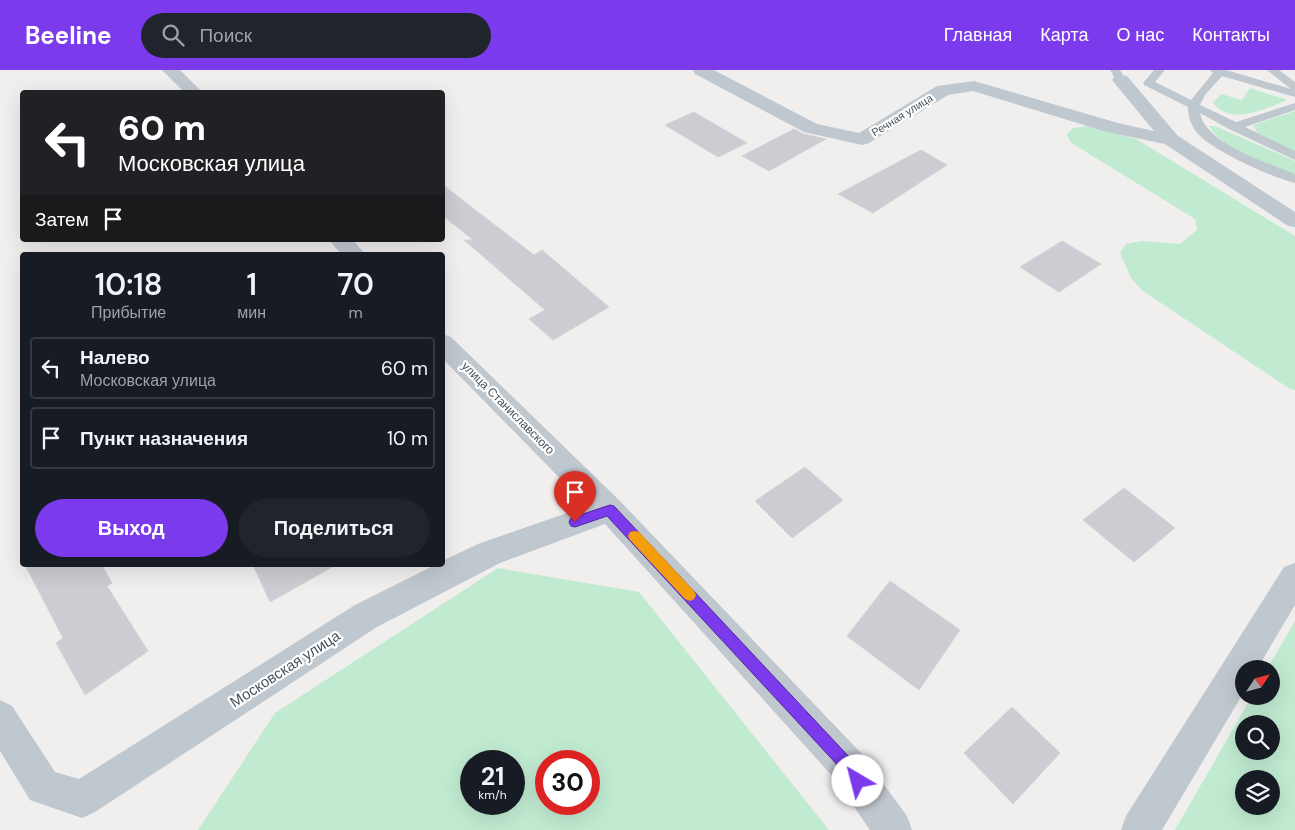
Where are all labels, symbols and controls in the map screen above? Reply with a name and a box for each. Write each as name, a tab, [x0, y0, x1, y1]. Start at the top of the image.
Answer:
search box	[141, 13, 491, 58]
text: Beeline	[25, 20, 111, 51]
icon: search	[159, 21, 187, 49]
text: Поиск	[199, 23, 252, 48]
text: Главная	[944, 23, 1012, 47]
text: Карта	[1040, 23, 1089, 47]
text: О нас	[1117, 23, 1164, 47]
text: Контакты	[1192, 23, 1270, 47]
street label: Речная улица	[869, 90, 936, 139]
text: 60 m	[118, 105, 206, 151]
icon: left	[35, 110, 100, 175]
text: Московская улица	[118, 149, 305, 178]
icon: arrive	[99, 205, 127, 233]
text: Затем	[35, 207, 89, 232]
text: 10:18	[95, 265, 163, 304]
text: 1	[246, 265, 257, 304]
text: 70	[337, 265, 374, 304]
text: Прибытие	[91, 302, 166, 323]
text: мин	[237, 302, 266, 323]
text: m	[348, 302, 363, 323]
text: Налево	[80, 345, 150, 370]
icon: left	[37, 354, 65, 382]
text: 60 m	[381, 356, 428, 381]
street label: улица Станиславского	[458, 358, 558, 458]
text: Московская улица	[80, 370, 216, 391]
icon: arrive	[37, 424, 65, 452]
text: Пункт назначения	[80, 426, 248, 451]
text: 10 m	[387, 426, 428, 451]
pin	[554, 471, 596, 522]
icon: arrive	[561, 478, 589, 506]
button: Выход	[35, 499, 228, 557]
button: Поделиться	[238, 499, 430, 557]
street label: Московская улица	[226, 626, 344, 712]
north arrow	[1235, 660, 1280, 705]
map controls	[1235, 660, 1280, 815]
button: search	[1235, 715, 1280, 760]
speed limit sign: 30	[535, 750, 600, 815]
position arrow	[831, 754, 883, 806]
text: 21	[481, 760, 504, 793]
button: layers	[1235, 770, 1280, 815]
text: km/h	[478, 787, 507, 803]

